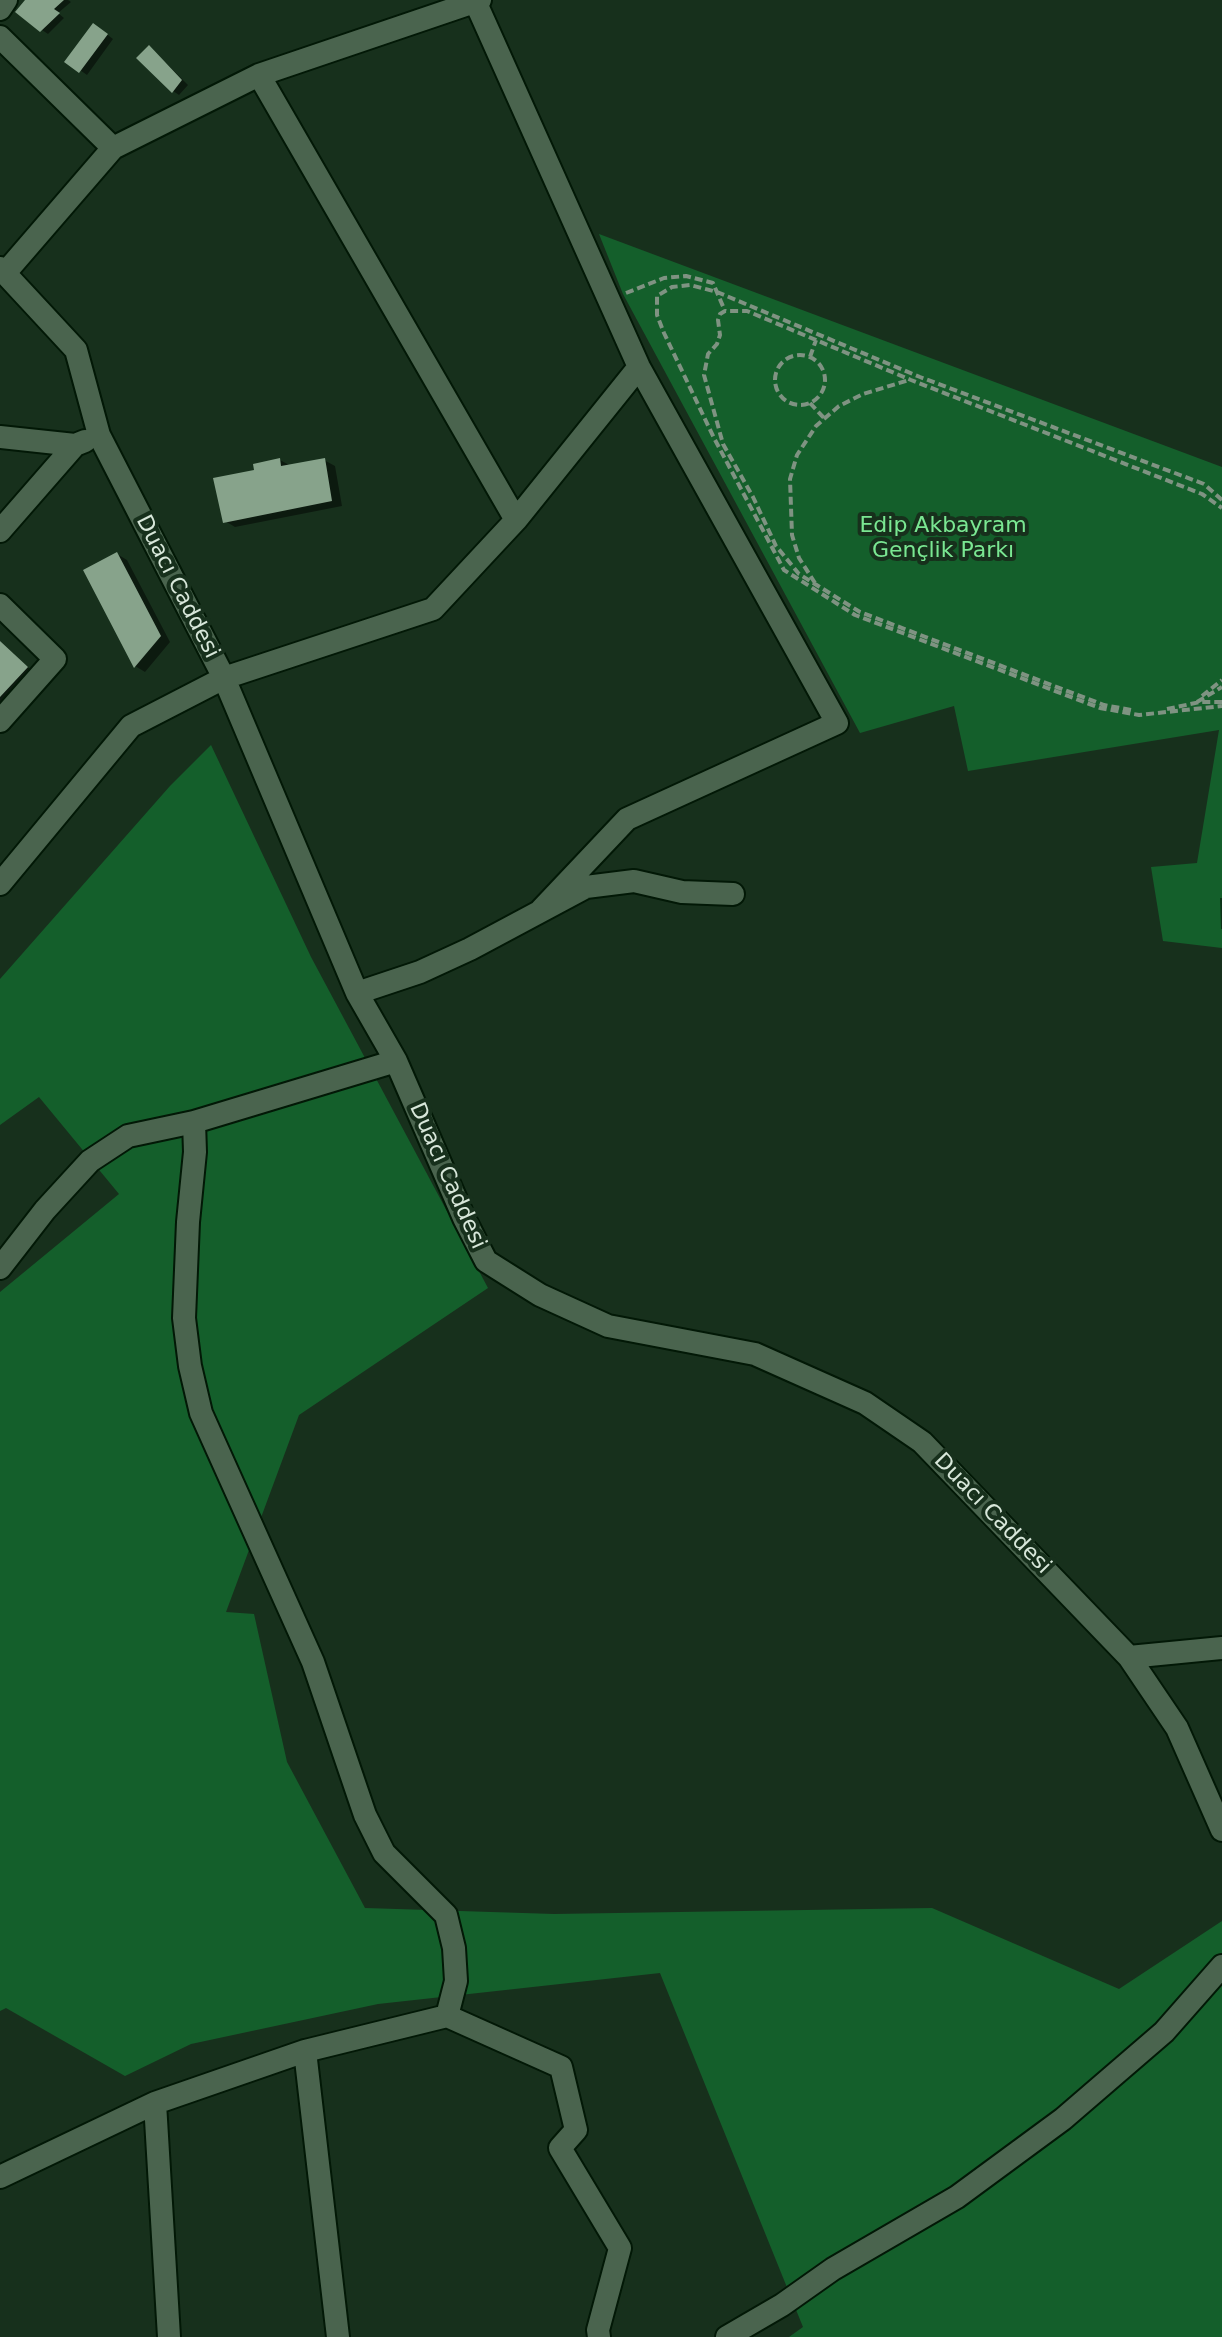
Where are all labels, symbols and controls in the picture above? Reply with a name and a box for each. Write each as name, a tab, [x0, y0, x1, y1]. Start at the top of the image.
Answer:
street label: Duacı Caddesi	[129, 511, 225, 663]
park label: Edip Akbayram Gençlik Parkı	[859, 513, 1027, 564]
street label: Duacı Caddesi	[403, 1099, 491, 1253]
street label: Duacı Caddesi	[928, 1448, 1056, 1580]

